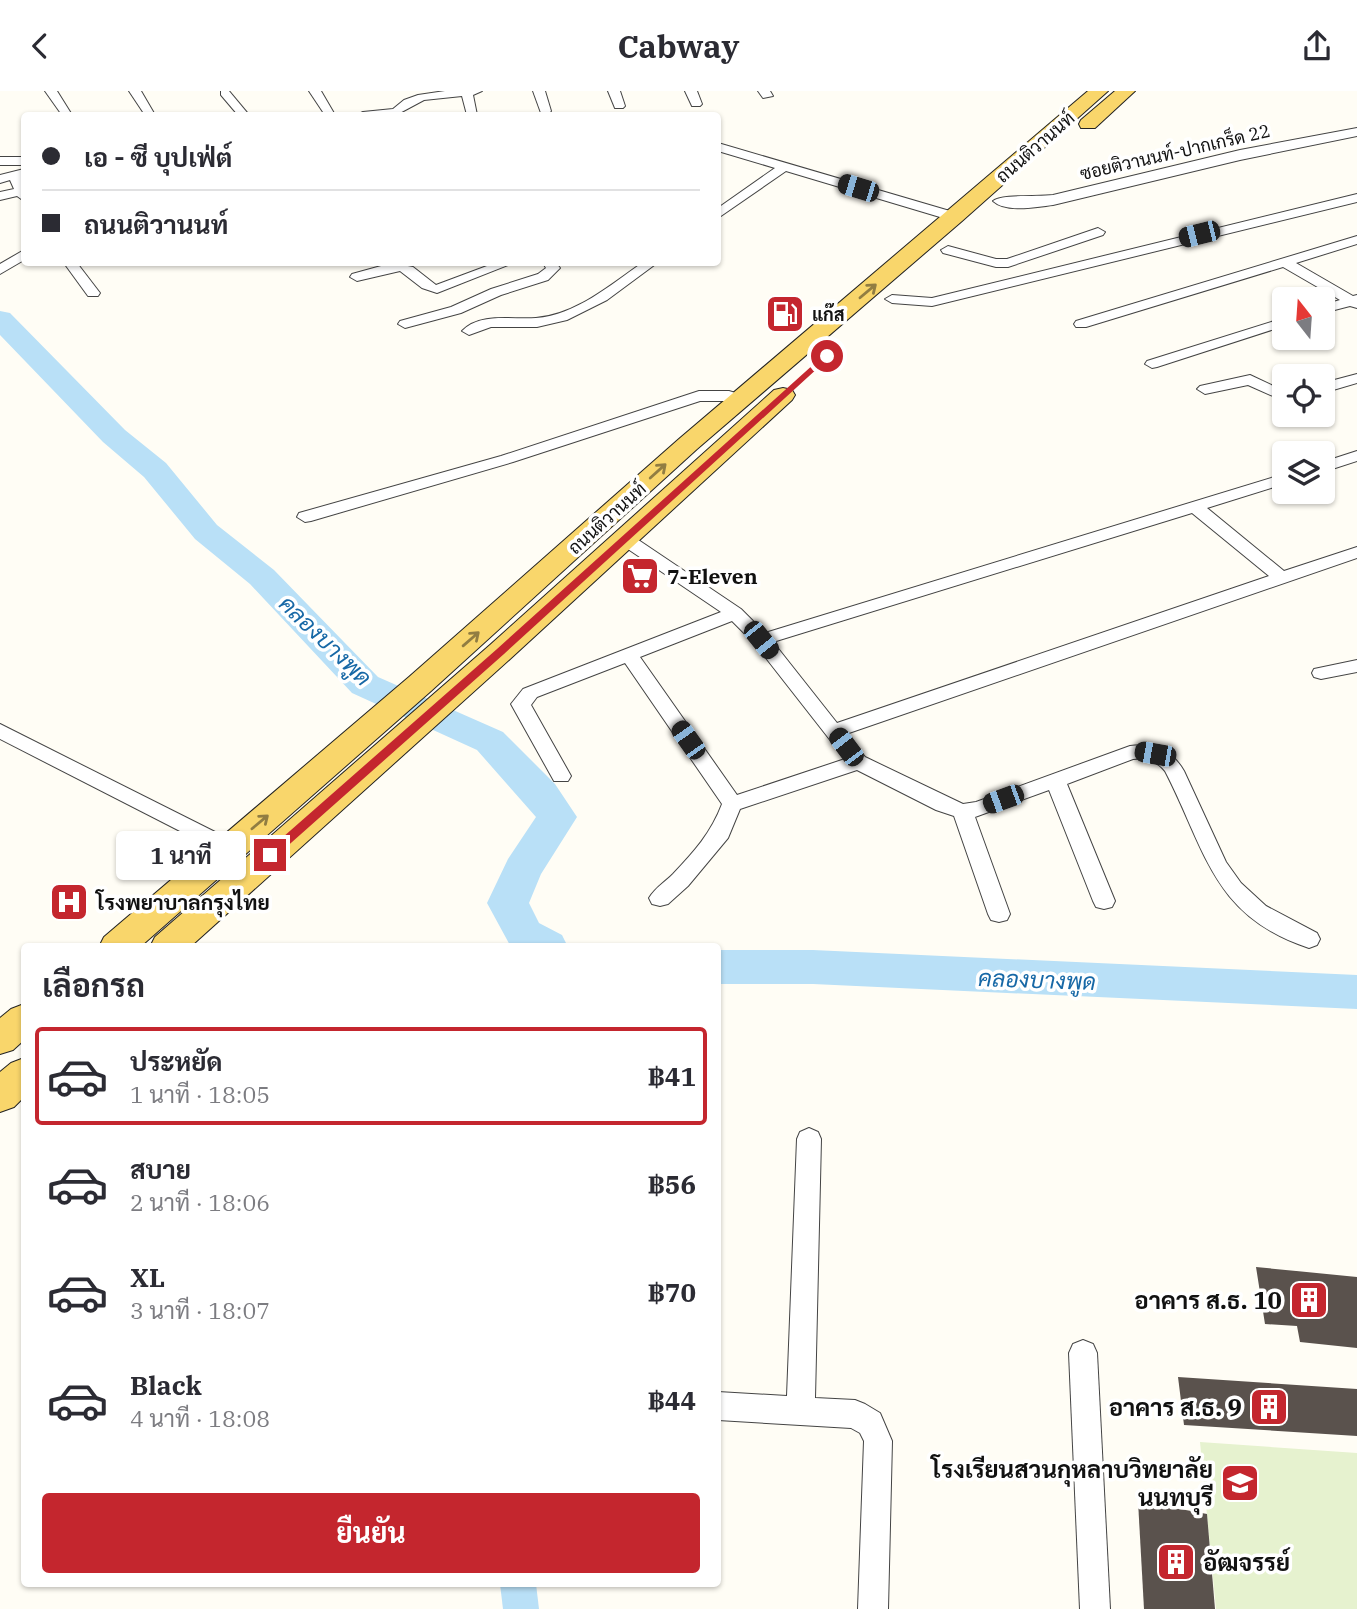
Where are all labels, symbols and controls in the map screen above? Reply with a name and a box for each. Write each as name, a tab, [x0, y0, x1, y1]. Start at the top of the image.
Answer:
text: Cabway	[617, 25, 740, 67]
icon: back	[21, 27, 59, 65]
icon: share	[1298, 27, 1336, 65]
street label: ถนนติวานนท์	[990, 106, 1079, 188]
street label: ซอยติวานนท์-ปากเกร็ด 22	[1077, 117, 1272, 185]
text: เอ - ซี บุปเฟ่ต์	[84, 140, 232, 174]
car	[835, 172, 882, 204]
text: ถนนติวานนท์	[84, 207, 228, 241]
car	[1177, 219, 1222, 249]
one-way arrow	[859, 283, 877, 299]
north arrow	[1272, 287, 1335, 350]
map controls	[1272, 287, 1335, 504]
fuel station icon: แก๊ส	[764, 293, 806, 335]
place label: แก๊ส	[812, 302, 845, 326]
route start	[811, 340, 843, 372]
button: locate	[1272, 364, 1335, 427]
button: layers	[1272, 441, 1335, 504]
one-way arrow	[649, 463, 667, 479]
street label: ถนนติวานนท์	[563, 476, 651, 559]
supermarket icon: 7-Eleven	[619, 555, 661, 597]
place label: 7-Eleven	[667, 562, 758, 590]
water label: คลองบางพูด	[271, 588, 379, 694]
car	[740, 617, 783, 663]
one-way arrow	[462, 631, 480, 647]
car	[668, 717, 709, 763]
car	[825, 724, 868, 770]
car	[1133, 740, 1178, 768]
car	[980, 782, 1027, 816]
one-way arrow	[251, 815, 269, 830]
callout: 1 นาที	[116, 831, 246, 879]
route end	[254, 839, 286, 871]
text: 1 นาที	[150, 840, 212, 870]
hospital icon: โรงพยาบาลกรุงไทย	[48, 881, 90, 923]
place label: โรงพยาบาลกรุงไทย	[94, 888, 270, 918]
water label: คลองบางพูด	[978, 962, 1096, 999]
text: เลือกรถ	[42, 964, 145, 1006]
text: ประหยัด	[130, 1044, 223, 1078]
icon: car	[46, 1045, 109, 1108]
text: ฿41	[647, 1059, 696, 1093]
text: 1 นาที · 18:05	[130, 1079, 270, 1109]
text: สบาย	[130, 1152, 191, 1186]
icon: car	[46, 1153, 109, 1216]
text: ฿56	[647, 1167, 696, 1201]
text: 2 นาที · 18:06	[130, 1187, 270, 1217]
text: XL	[130, 1260, 165, 1294]
icon: car	[46, 1261, 109, 1324]
text: ฿70	[647, 1275, 696, 1309]
building icon: อาคาร ส.ธ. 10	[1288, 1279, 1330, 1321]
place label: อาคาร ส.ธ. 10	[1134, 1284, 1282, 1316]
text: 3 นาที · 18:07	[130, 1295, 270, 1325]
text: Black	[130, 1368, 202, 1402]
icon: car	[46, 1369, 109, 1432]
text: ฿44	[647, 1383, 696, 1417]
building icon: อาคาร ส.ธ. 9	[1248, 1386, 1290, 1428]
place label: อาคาร ส.ธ. 9	[1109, 1391, 1242, 1423]
text: 4 นาที · 18:08	[130, 1403, 270, 1433]
place label: โรงเรียนสวนกุหลาบวิทยาลัย นนทบุรี	[929, 1453, 1213, 1515]
school or university icon: โรงเรียนสวนกุหลาบวิทยาลัย นนทบุรี	[1219, 1462, 1261, 1504]
button: ยืนยัน	[42, 1493, 700, 1573]
building icon: อัฒจรรย์	[1155, 1541, 1197, 1583]
place label: อัฒจรรย์	[1203, 1546, 1291, 1578]

